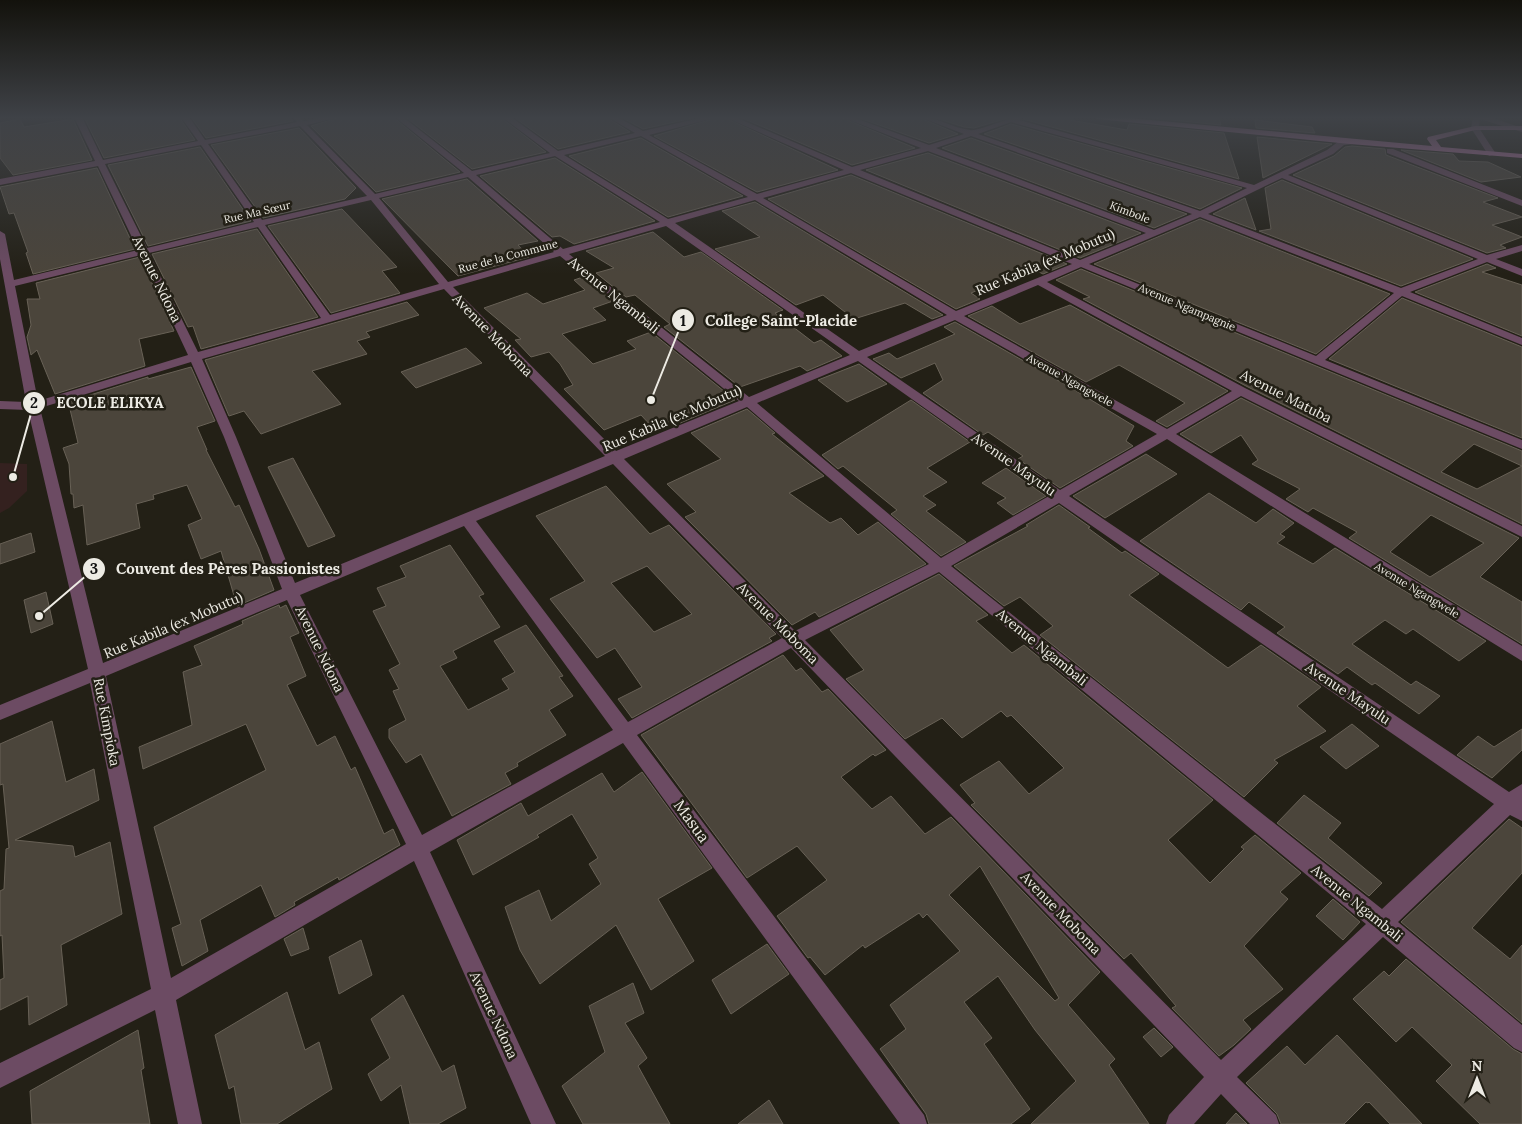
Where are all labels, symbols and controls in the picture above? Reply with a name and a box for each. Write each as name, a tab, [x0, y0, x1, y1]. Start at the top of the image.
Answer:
street label: Rue Ma Sœur	[222, 197, 292, 227]
street label: Kimbole	[1108, 198, 1152, 226]
street label: Rue Kabila (ex Mobutu)	[973, 225, 1117, 299]
street label: Avenue Ndona	[128, 232, 186, 325]
street label: Rue de la Commune	[457, 236, 559, 276]
street label: Avenue Ngambali	[564, 252, 663, 337]
street label: Avenue Ngampagnie	[1135, 280, 1238, 334]
street label: Avenue Moboma	[448, 289, 537, 380]
callout: College Saint-Placide	[670, 305, 867, 335]
text: 1	[680, 311, 686, 330]
text: College Saint-Placide	[705, 311, 857, 330]
street label: Avenue Ngangwele	[1023, 350, 1116, 410]
street label: Avenue Matuba	[1236, 365, 1335, 427]
street label: Rue Kabila (ex Mobutu)	[600, 381, 744, 455]
callout: ECOLE ELIKYA	[22, 388, 174, 418]
text: 2	[30, 393, 38, 412]
text: ECOLE ELIKYA	[56, 393, 164, 412]
street label: Avenue Mayulu	[967, 428, 1060, 500]
callout: Couvent des Pères Passionistes	[81, 554, 351, 584]
text: 3	[90, 559, 98, 578]
text: Couvent des Pères Passionistes	[116, 559, 340, 578]
street label: Avenue Ngangwele	[1371, 559, 1462, 621]
street label: Avenue Moboma	[733, 578, 823, 668]
street label: Rue Kabila (ex Mobutu)	[101, 588, 245, 662]
street label: Avenue Ndona	[291, 602, 349, 695]
street label: Avenue Ngambali	[992, 604, 1091, 689]
street label: Avenue Mayulu	[1301, 657, 1394, 728]
street label: Rue Kimpioka	[90, 676, 124, 768]
street label: Masua	[670, 796, 714, 846]
street label: Avenue Ngambali	[1307, 860, 1406, 945]
street label: Avenue Moboma	[1016, 867, 1105, 958]
street label: Avenue Ndona	[466, 968, 522, 1061]
north arrow	[1452, 1054, 1502, 1104]
text: N	[1472, 1057, 1483, 1075]

